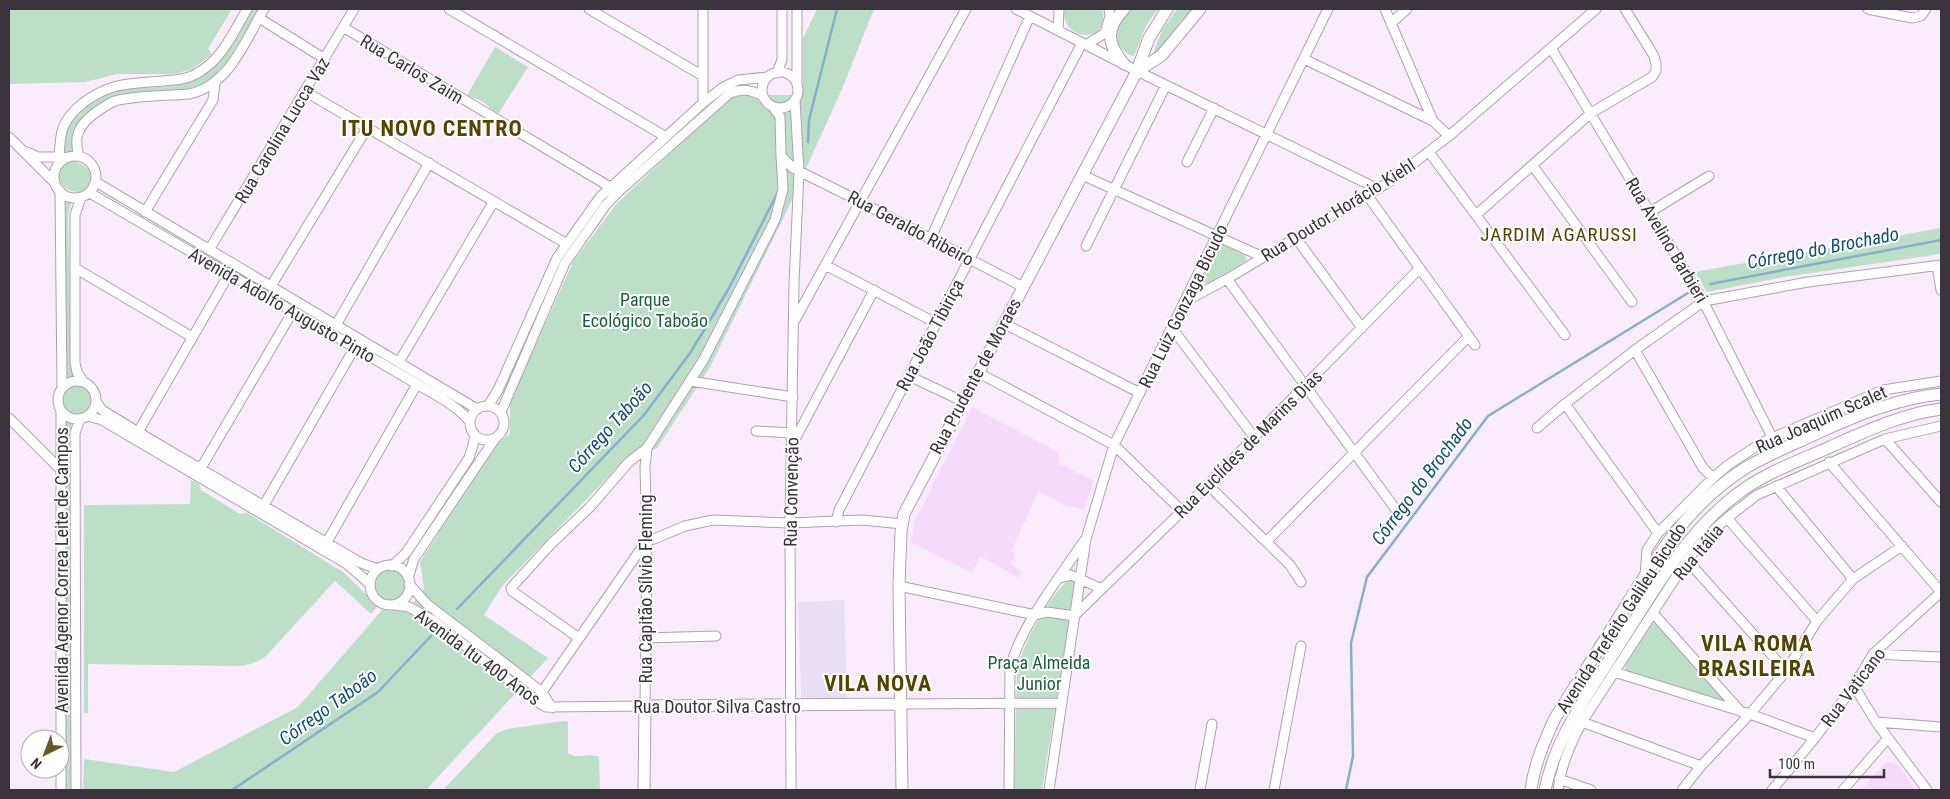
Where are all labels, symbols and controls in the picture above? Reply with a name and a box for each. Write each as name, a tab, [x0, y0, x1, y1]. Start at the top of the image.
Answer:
street label: Rua Carlos Zaim	[357, 30, 467, 108]
street label: Rua Carolina Lucca Vaz	[230, 53, 334, 207]
district label: ITU NOVO CENTRO	[341, 116, 523, 141]
street label: Rua Doutor Horácio Kiehl	[1257, 154, 1419, 266]
street label: Rua Avelino Barbieri	[1621, 174, 1713, 306]
street label: Rua Geraldo Ribeiro	[844, 186, 978, 270]
street label: Rua Luiz Gonzaga Bicudo	[1134, 221, 1232, 391]
water label: Córrego do Brochado	[1745, 222, 1901, 274]
district label: JARDIM AGARUSSI	[1480, 223, 1638, 246]
street label: Avenida Adolfo Augusto Pinto	[185, 243, 379, 367]
street label: Rua João Tibiriça	[892, 276, 968, 394]
park label: Parque Ecológico Taboão	[582, 289, 708, 331]
street label: Rua Prudente de Moraes	[925, 294, 1025, 458]
street label: Rua Euclídes de Marins Dias	[1170, 366, 1326, 522]
water label: Córrego Taboão	[563, 376, 657, 478]
street label: Rua Joaquim Scalet	[1752, 381, 1890, 457]
water label: Córrego do Brochado	[1366, 413, 1478, 549]
street label: Avenida Agenor Correa Leite de Campos	[51, 427, 72, 713]
street label: Rua Convenção	[780, 437, 802, 547]
street label: Rua Capitão Sílvio Fleming	[635, 494, 656, 684]
street label: Avenida Prefeito Galileu Bicudo	[1552, 519, 1690, 717]
street label: Rua Itália	[1669, 520, 1727, 584]
street label: Avenida Itu 400 Anos	[411, 604, 545, 710]
district label: VILA ROMA BRASILEIRA	[1698, 631, 1816, 681]
street label: Rua Vaticano	[1816, 643, 1890, 731]
park label: Praça Almeida Junior	[988, 652, 1090, 694]
water label: Córrego Taboão	[275, 664, 381, 750]
district label: VILA NOVA	[824, 671, 932, 696]
street label: Rua Doutor Silva Castro	[633, 696, 801, 717]
north arrow	[20, 729, 70, 779]
scale bar	[1770, 746, 1884, 778]
text: N	[28, 755, 45, 772]
text: 100 m	[1778, 755, 1815, 773]

